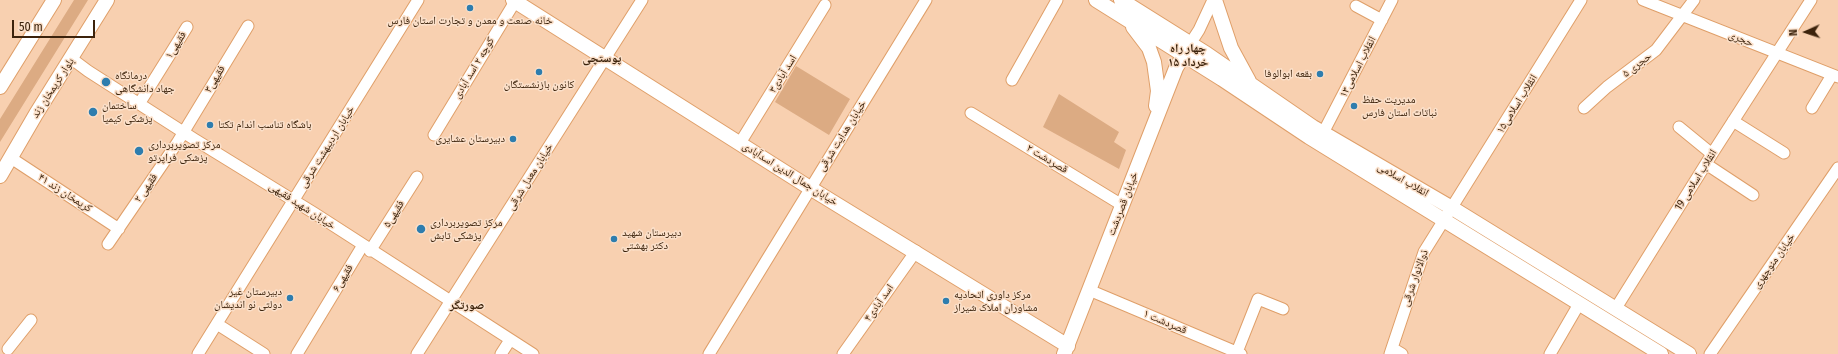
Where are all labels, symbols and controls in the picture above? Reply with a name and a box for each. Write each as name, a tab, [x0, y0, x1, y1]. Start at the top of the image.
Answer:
marker: خانه صنعت و معدن و تجارت استان فارس	[465, 3, 475, 13]
scale bar	[14, 12, 97, 38]
north arrow	[1786, 12, 1826, 52]
place label: خانه صنعت و معدن و تجارت استان فارس	[387, 14, 553, 28]
text: 50 m	[19, 20, 43, 34]
street label: حجری	[1727, 28, 1755, 50]
street label: فقیهی۱	[163, 29, 189, 61]
text: N	[1787, 29, 1800, 36]
street label: انقلاب اسلامی۱۳	[1337, 34, 1379, 100]
street label: کوچه ۲ اسد آبادی	[451, 35, 497, 101]
district label: چهار راه ۱۵ خرداد	[1168, 42, 1208, 70]
street label: حجری ۵	[1620, 50, 1654, 80]
district label: پوستچی	[583, 52, 621, 66]
street label: اسد آبادی۳	[766, 53, 800, 95]
street label: بلوار کریمخان زند	[29, 55, 77, 121]
street label: فقیهی۳	[202, 63, 228, 95]
marker: کانون بازنشستگان	[534, 67, 544, 77]
place label: بقعه ابوالوفا	[1264, 67, 1312, 81]
place label: درمانگاه جهاد دانشگاهی	[115, 69, 175, 95]
marker: بقعه ابوالوفا	[1315, 69, 1325, 79]
street label: انقلاب اسلامی۱۵	[1494, 72, 1540, 136]
marker: درمانگاه جهاد دانشگاهی	[100, 76, 112, 88]
place label: کانون بازنشستگان	[504, 78, 574, 92]
place label: مدیریت حفظ نباتات استان فارس	[1362, 93, 1437, 119]
street label: خیابان هدایت شرقی	[815, 98, 869, 174]
place label: ساختمان پزشکی کیمیا	[102, 99, 152, 125]
marker: مدیریت حفظ نباتات استان فارس	[1349, 101, 1359, 111]
street label: خیابان اردیبهشت شرقی	[297, 104, 357, 190]
marker: ساختمان پزشکی کیمیا	[87, 106, 99, 118]
place label: باشگاه تناسب اندام تکتا	[218, 118, 312, 132]
marker: باشگاه تناسب اندام تکتا	[205, 120, 215, 130]
place label: دبیرستان عشایری	[435, 132, 505, 146]
marker: دبیرستان عشایری	[508, 134, 518, 144]
place label: مرکز تصویربرداری پزشکی فراپرتو	[148, 138, 220, 164]
street label: خیابان جمال الدین اسدآبادی	[740, 139, 840, 209]
street label: خیابان معدل شرقی	[504, 141, 556, 213]
street label: قصردشت ۲	[1024, 142, 1070, 176]
marker: مرکز تصویربرداری پزشکی فراپرتو	[133, 145, 145, 157]
street label: انقلاب اسلامی 19	[1672, 147, 1720, 213]
street label: انقلاب اسلامی	[1375, 160, 1431, 200]
street label: خیابان قصردشت	[1105, 170, 1141, 238]
street label: کریمخان زند ۴۱	[36, 171, 94, 215]
street label: ۲ فقیهی	[131, 171, 161, 205]
street label: خیابان شهید فقیهی	[266, 180, 338, 232]
street label: فقیهی۵	[381, 198, 407, 230]
place label: مرکز تصویربرداری پزشکی تابش	[430, 216, 502, 242]
marker: مرکز تصویربرداری پزشکی تابش	[415, 223, 427, 235]
place label: دبیرستان شهید دکتر بهشتی	[622, 226, 682, 252]
street label: خیابان منوچهری	[1750, 231, 1798, 291]
marker: دبیرستان شهید دکتر بهشتی	[609, 234, 619, 244]
street label: ذوالانوار شرقی	[1399, 248, 1431, 308]
street label: فقیهی۶	[330, 262, 356, 294]
street label: اسد آبادی۴	[861, 282, 897, 324]
place label: دبیرستان غیر دولتی نو اندیشان	[214, 285, 282, 311]
place label: مرکز داوری اتحادیه مشاوران املاک شیراز	[954, 288, 1038, 314]
marker: دبیرستان غیر دولتی نو اندیشان	[285, 293, 295, 303]
marker: مرکز داوری اتحادیه مشاوران املاک شیراز	[941, 296, 951, 306]
district label: صورتگر	[450, 299, 484, 313]
street label: قصردشت ۱	[1141, 307, 1189, 337]

